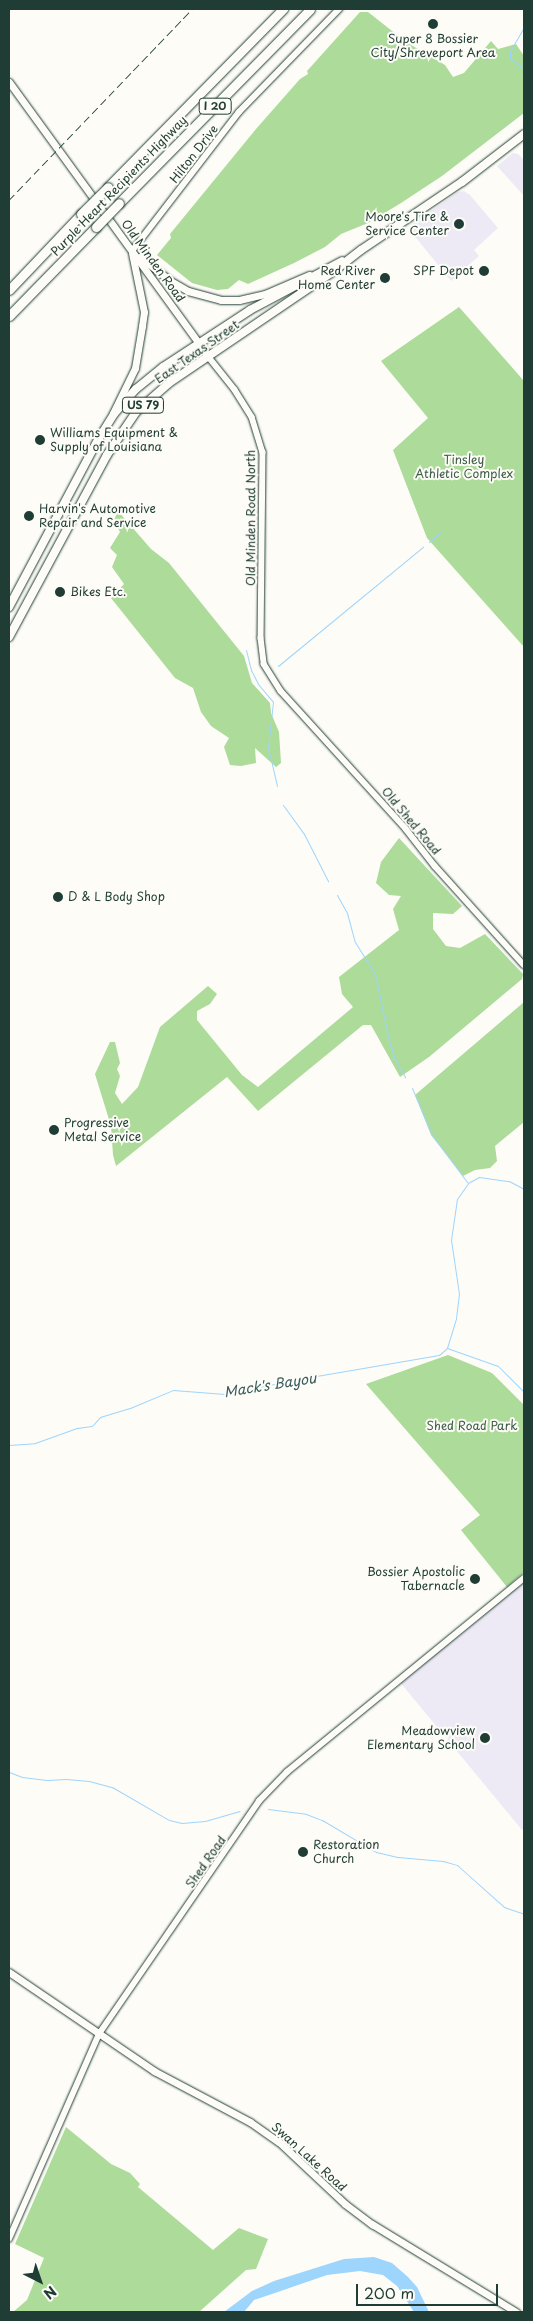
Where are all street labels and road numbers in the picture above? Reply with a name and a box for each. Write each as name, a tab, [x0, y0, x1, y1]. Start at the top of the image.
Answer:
road number: I 20	[198, 98, 232, 114]
street label: Purple Heart Recipients Highway	[48, 112, 190, 260]
street label: Hilton Drive	[167, 122, 221, 186]
street label: Old Minden Road	[118, 217, 188, 305]
street label: East Texas Street	[152, 317, 242, 387]
road number: US 79	[122, 396, 164, 414]
street label: Old Minden Road North	[244, 450, 258, 586]
street label: Old Shed Road	[378, 784, 444, 858]
street label: Shed Road	[183, 1833, 229, 1891]
street label: Swan Lake Road	[269, 2120, 349, 2194]

